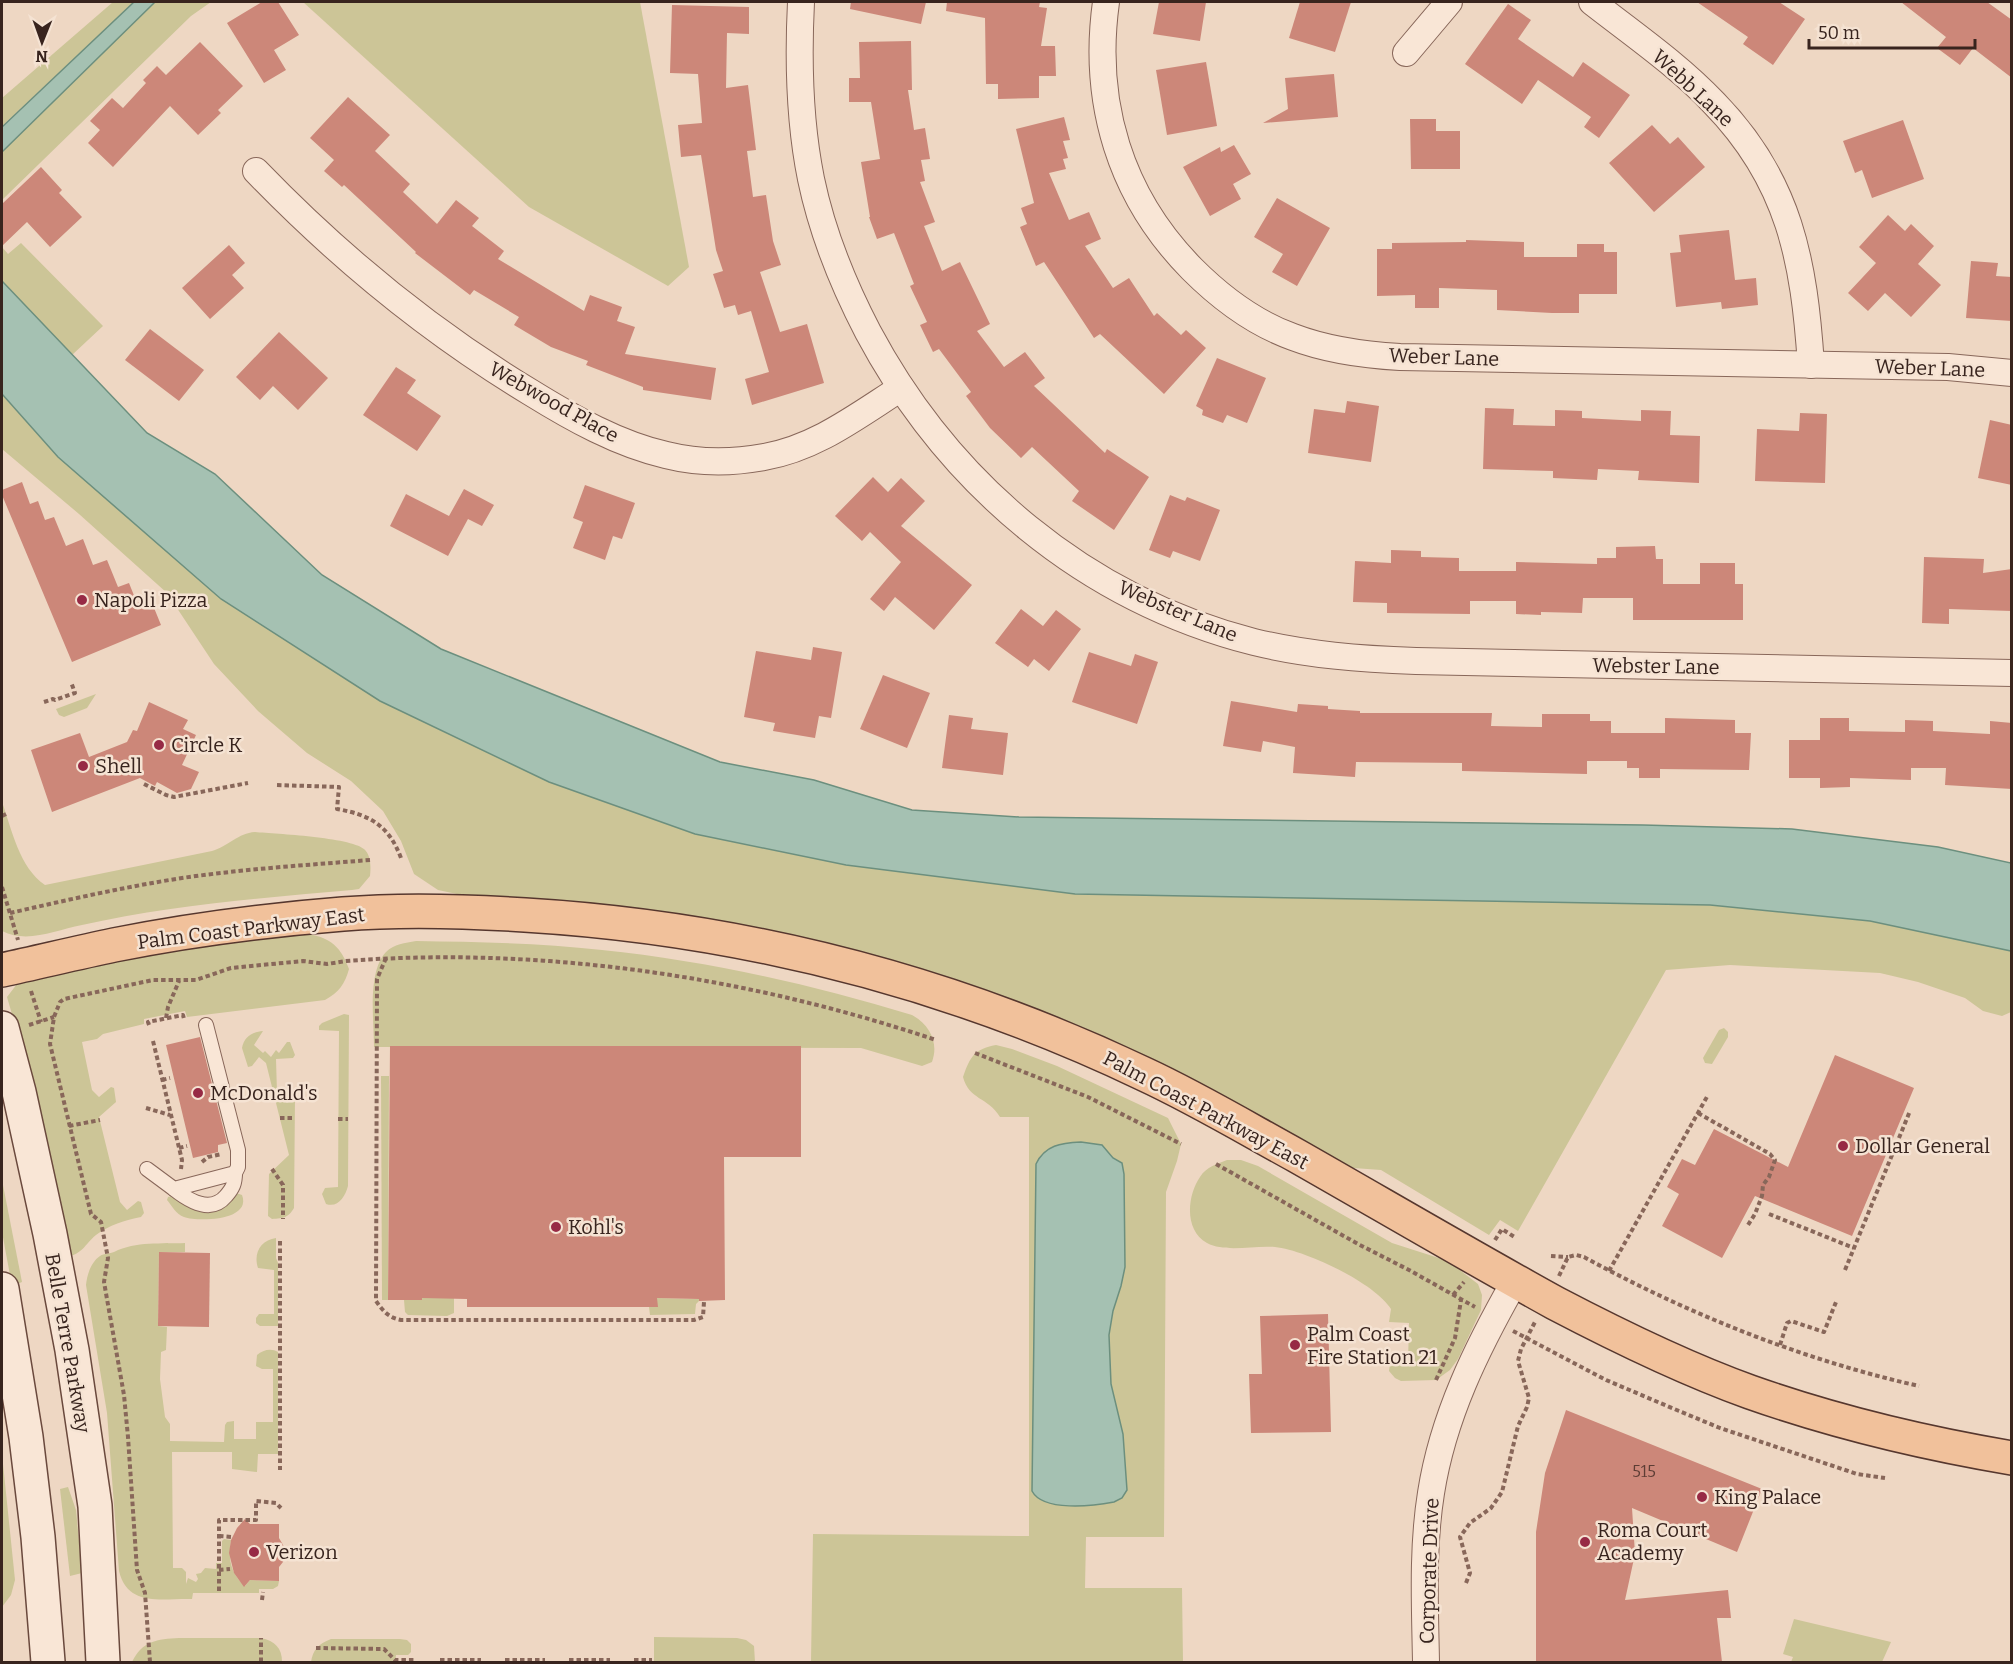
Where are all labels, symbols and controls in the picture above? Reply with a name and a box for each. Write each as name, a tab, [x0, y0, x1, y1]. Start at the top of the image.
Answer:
north arrow	[12, 12, 72, 72]
scale bar	[1809, 12, 1976, 50]
text: 50 m	[1818, 22, 1860, 44]
street label: Webb Lane	[1647, 44, 1739, 132]
text: N	[35, 47, 48, 66]
street label: Weber Lane	[1388, 343, 1500, 371]
street label: Weber Lane	[1874, 354, 1986, 382]
street label: Webwood Place	[485, 356, 623, 448]
street label: Webster Lane	[1115, 575, 1241, 647]
place label: Napoli Pizza	[94, 588, 208, 612]
marker: Napoli Pizza	[75, 593, 89, 607]
street label: Webster Lane	[1592, 653, 1720, 679]
place label: Circle K	[171, 733, 242, 757]
marker: Circle K	[152, 738, 166, 752]
place label: Shell	[95, 754, 142, 778]
marker: Shell	[76, 759, 90, 773]
street label: Palm Coast Parkway East	[136, 902, 366, 954]
street label: Palm Coast Parkway East	[1099, 1046, 1313, 1174]
place label: McDonald's	[210, 1081, 317, 1105]
marker: McDonald's	[191, 1086, 205, 1100]
place label: Dollar General	[1855, 1134, 1990, 1158]
marker: Dollar General	[1836, 1139, 1850, 1153]
place label: Kohl's	[568, 1215, 624, 1239]
marker: Kohl's	[549, 1220, 563, 1234]
street label: Belle Terre Parkway	[40, 1251, 96, 1435]
place label: Palm Coast Fire Station 21	[1307, 1322, 1437, 1369]
marker: Palm Coast Fire Station 21	[1288, 1338, 1302, 1352]
house number: 515	[1632, 1462, 1656, 1481]
place label: King Palace	[1714, 1485, 1821, 1509]
marker: King Palace	[1695, 1490, 1709, 1504]
street label: Corporate Drive	[1414, 1498, 1444, 1644]
place label: Roma Court Academy	[1597, 1518, 1708, 1565]
marker: Roma Court Academy	[1578, 1535, 1592, 1549]
place label: Verizon	[266, 1540, 338, 1564]
marker: Verizon	[247, 1545, 261, 1559]

